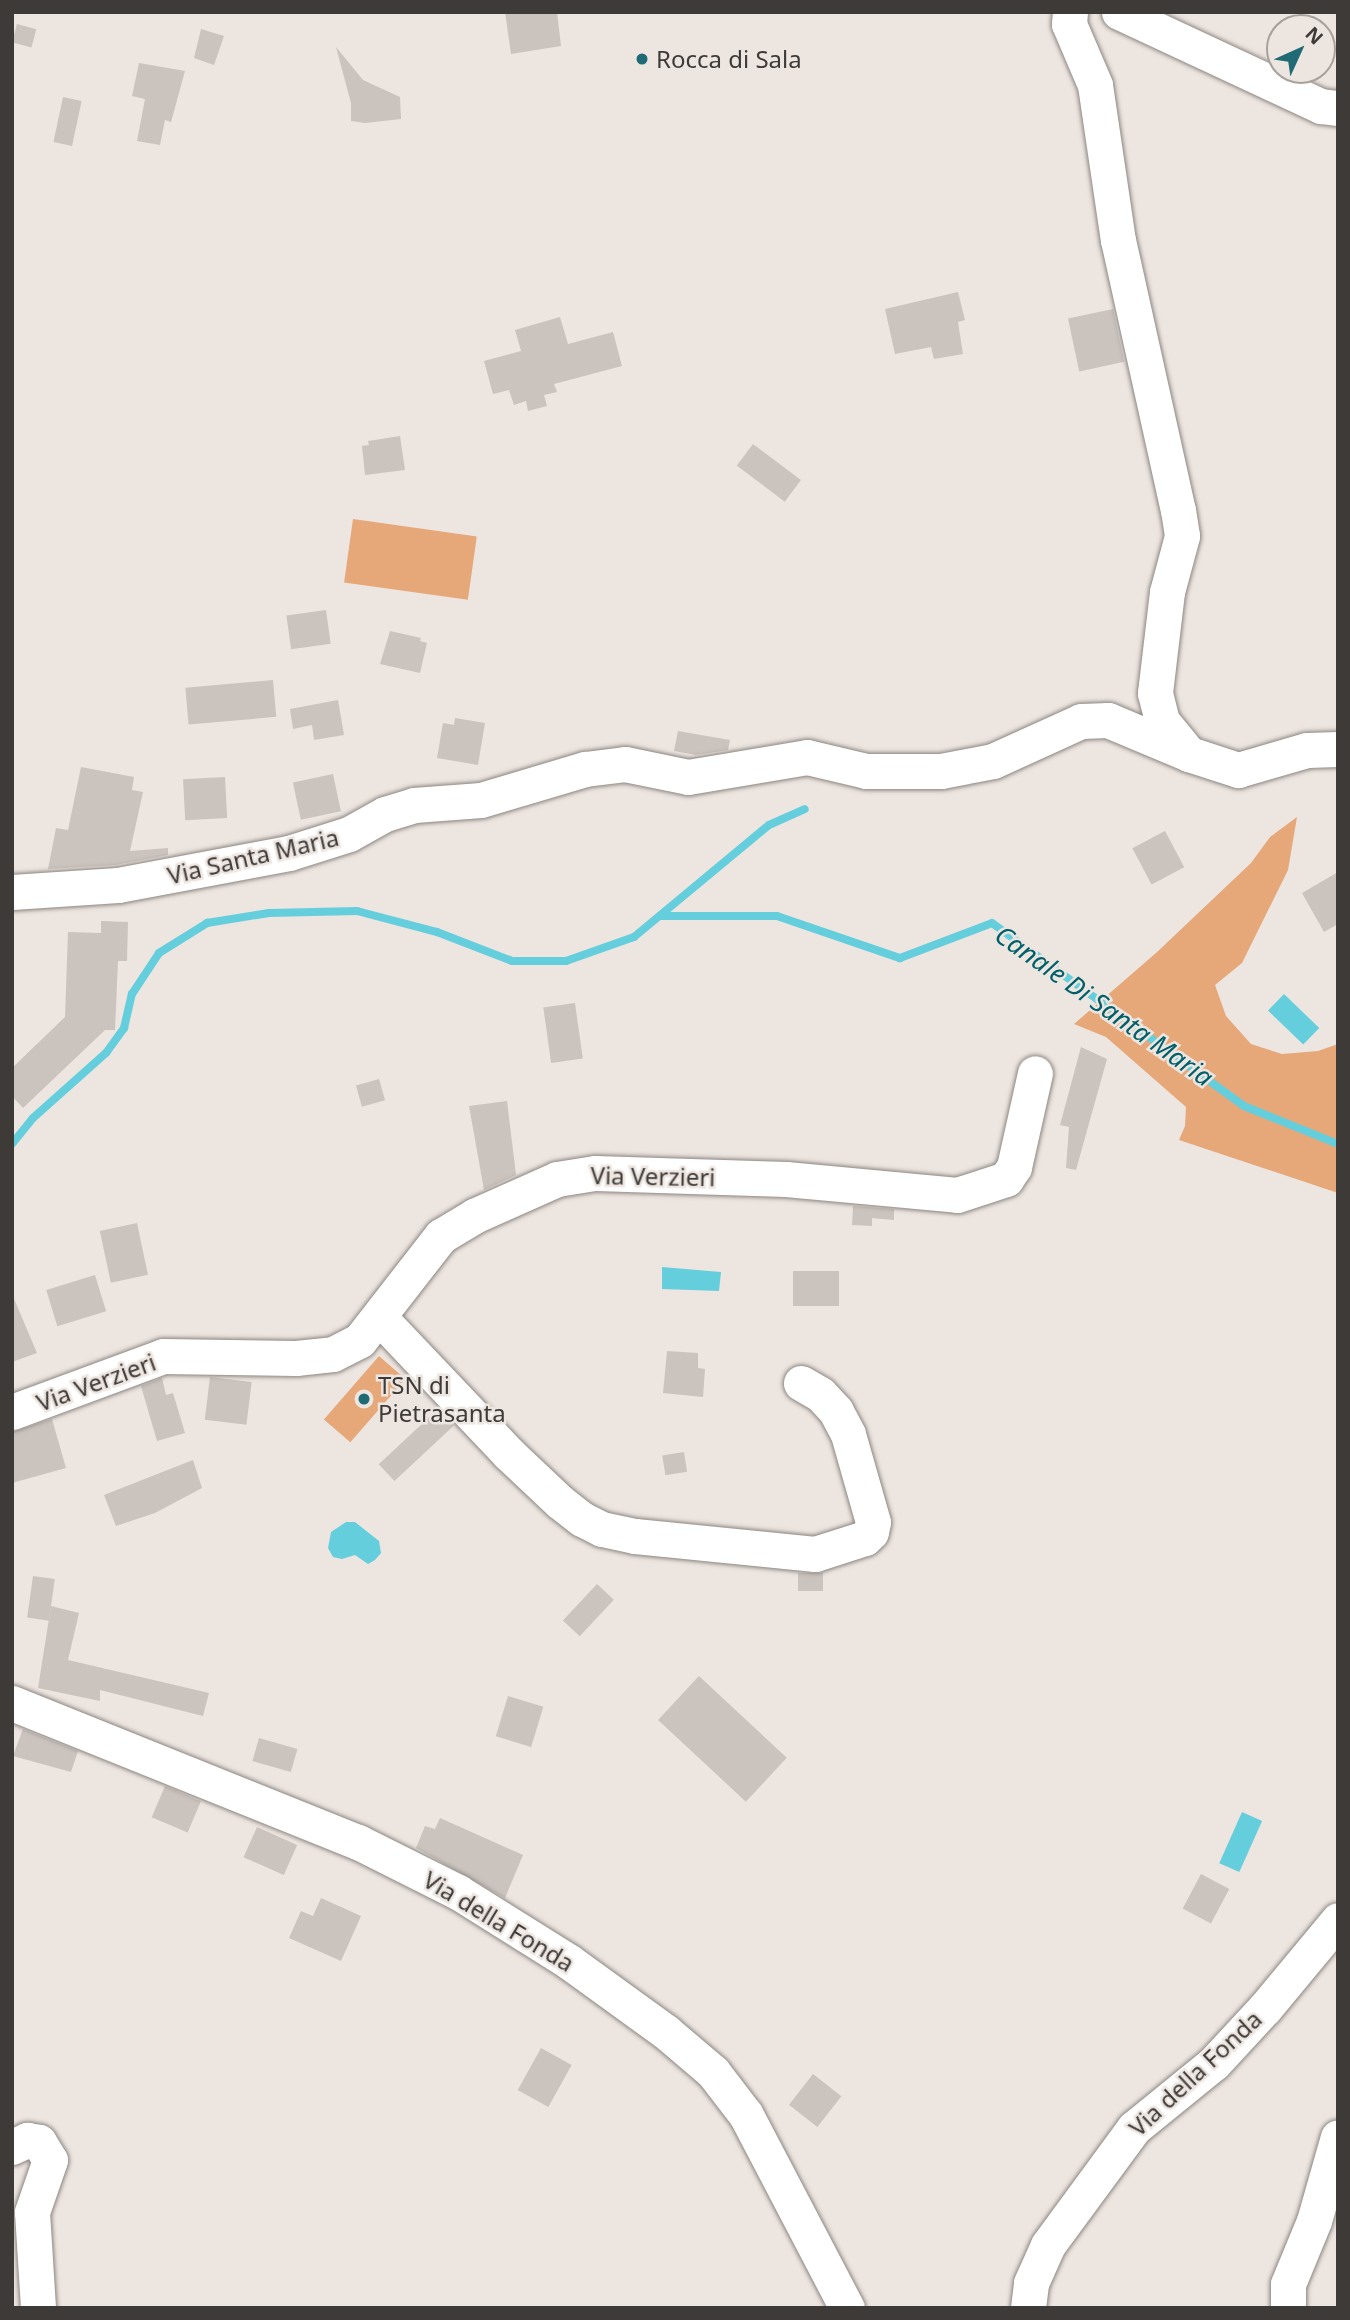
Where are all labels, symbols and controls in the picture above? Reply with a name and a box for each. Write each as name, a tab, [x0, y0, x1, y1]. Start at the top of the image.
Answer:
north arrow	[1266, 14, 1336, 84]
text: N	[1300, 21, 1329, 50]
place label: Rocca di Sala	[656, 45, 802, 73]
marker: Rocca di Sala	[634, 51, 650, 67]
street label: Via Santa Maria	[165, 822, 341, 890]
water label: Canale Di Santa Maria	[989, 919, 1219, 1093]
street label: Via Verzieri	[590, 1161, 716, 1191]
street label: Via Verzieri	[32, 1347, 160, 1417]
place label: TSN di Pietrasanta	[378, 1371, 506, 1427]
marker: TSN di Pietrasanta	[356, 1391, 372, 1407]
street label: Via della Fonda	[418, 1865, 580, 1977]
street label: Via della Fonda	[1123, 2004, 1267, 2142]

